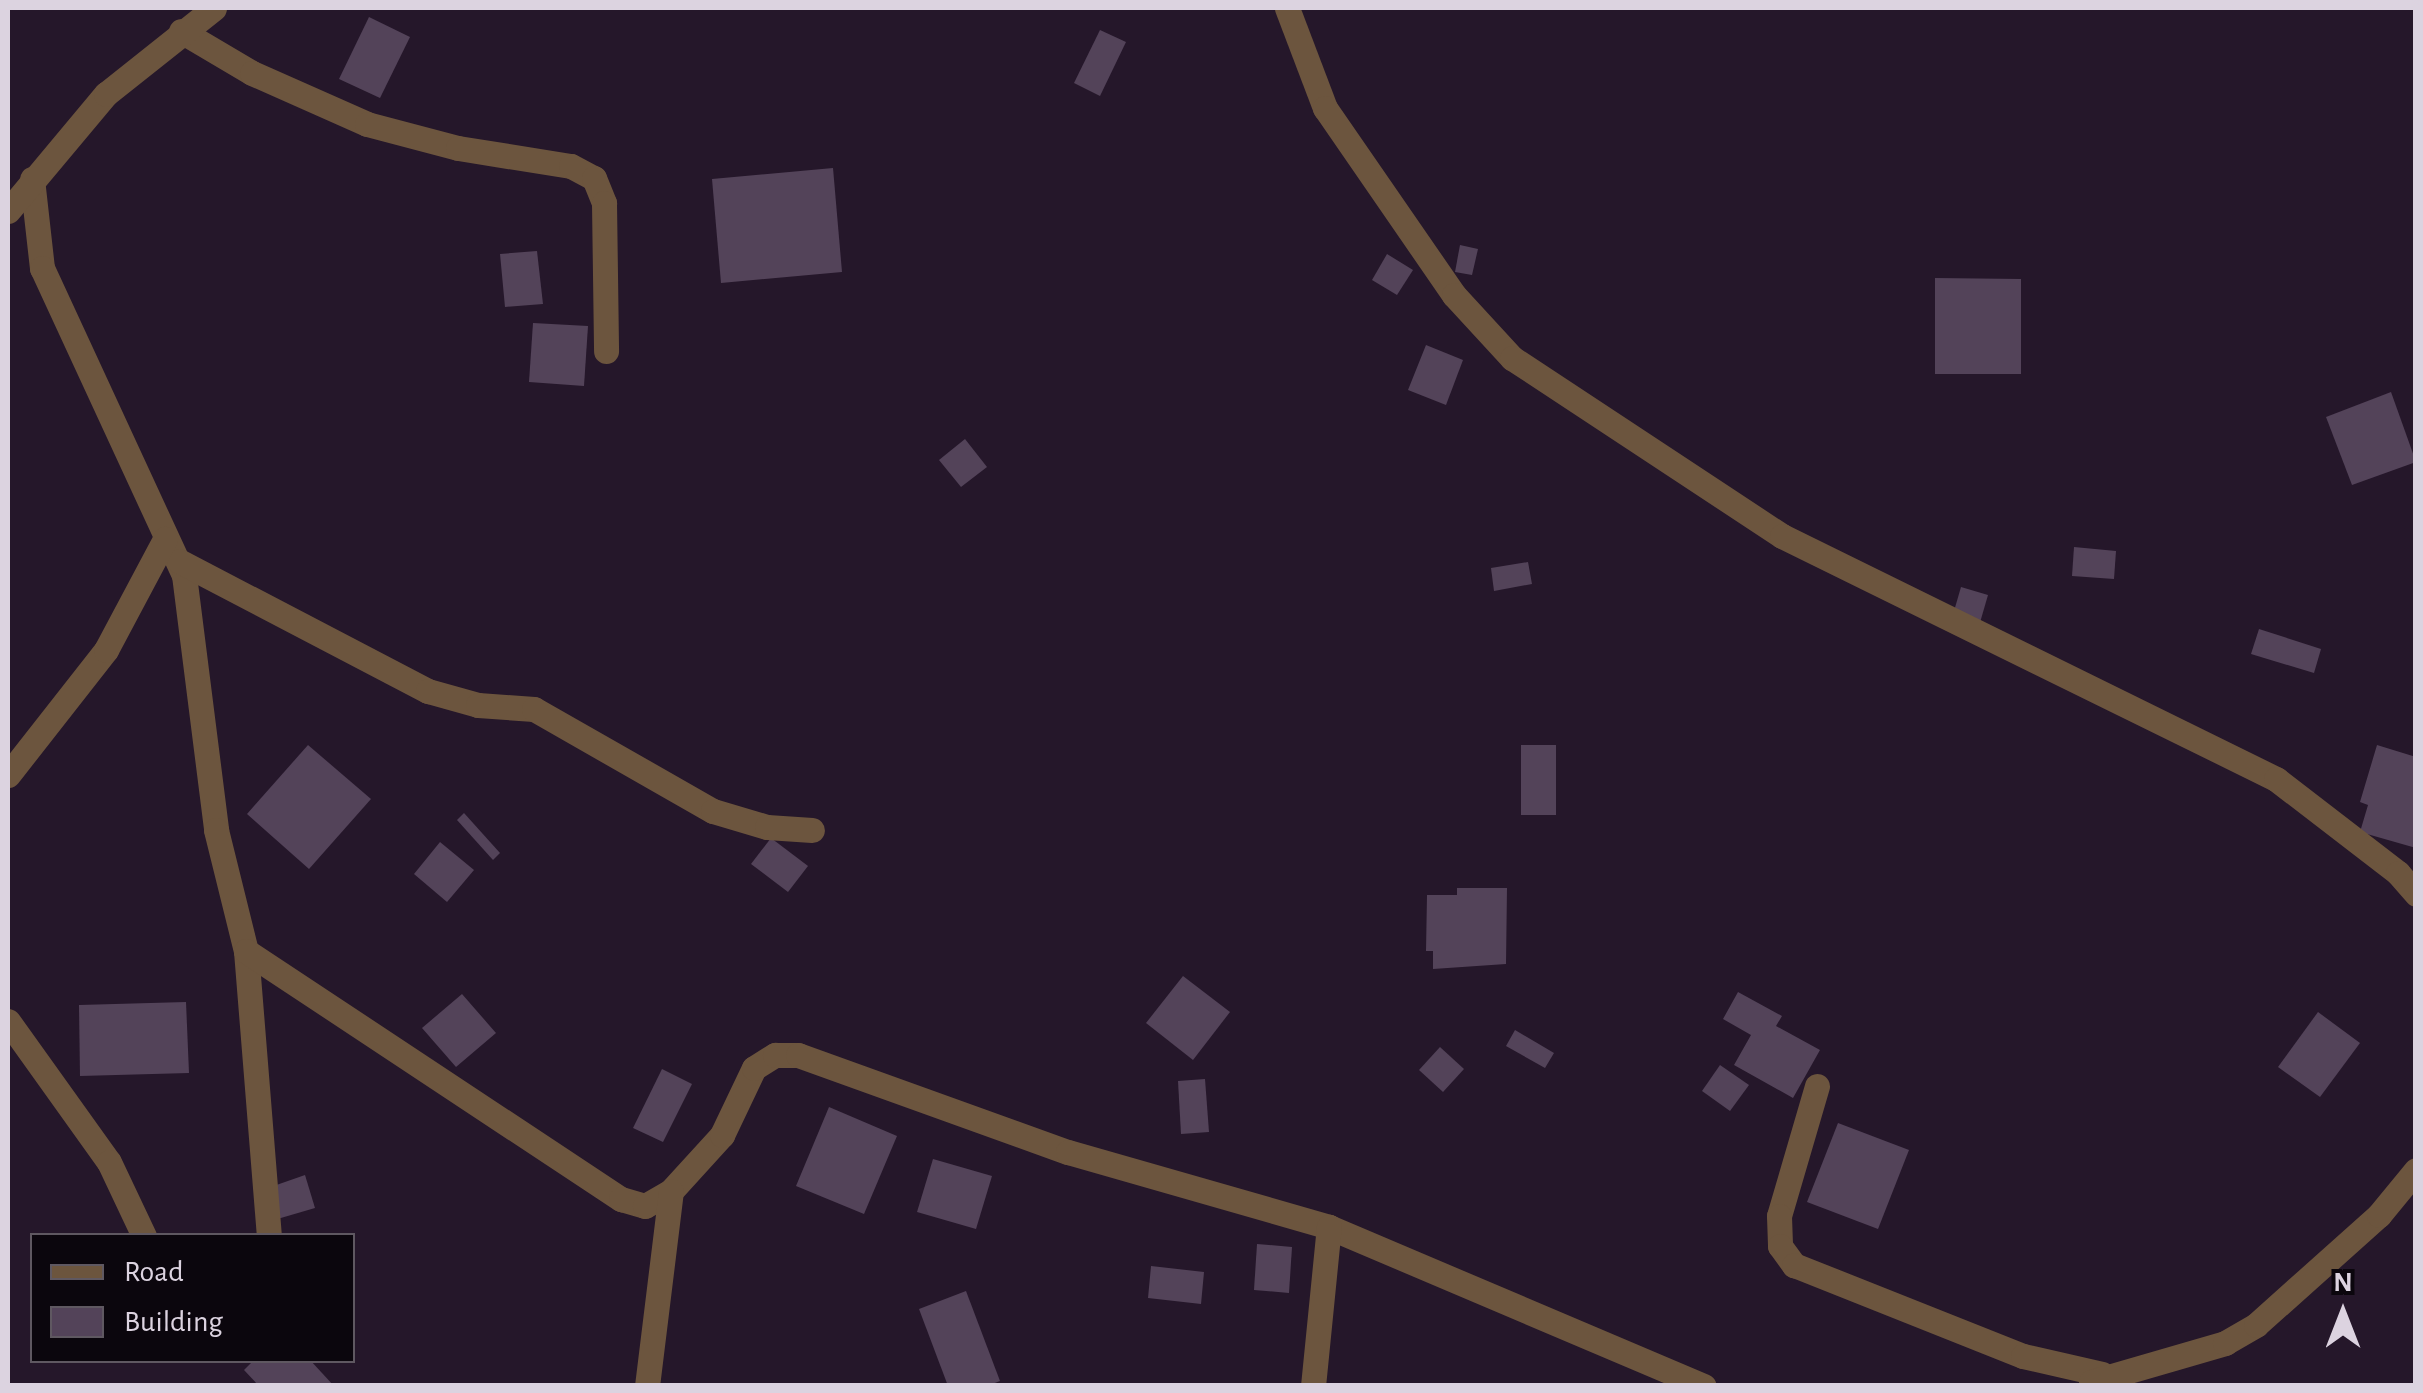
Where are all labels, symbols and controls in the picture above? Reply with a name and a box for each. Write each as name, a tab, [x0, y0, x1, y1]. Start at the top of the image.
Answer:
legend	[30, 1233, 355, 1363]
text: Road	[124, 1257, 184, 1287]
north arrow	[2293, 1263, 2393, 1363]
text: N	[2333, 1269, 2353, 1297]
text: Building	[124, 1307, 223, 1337]

